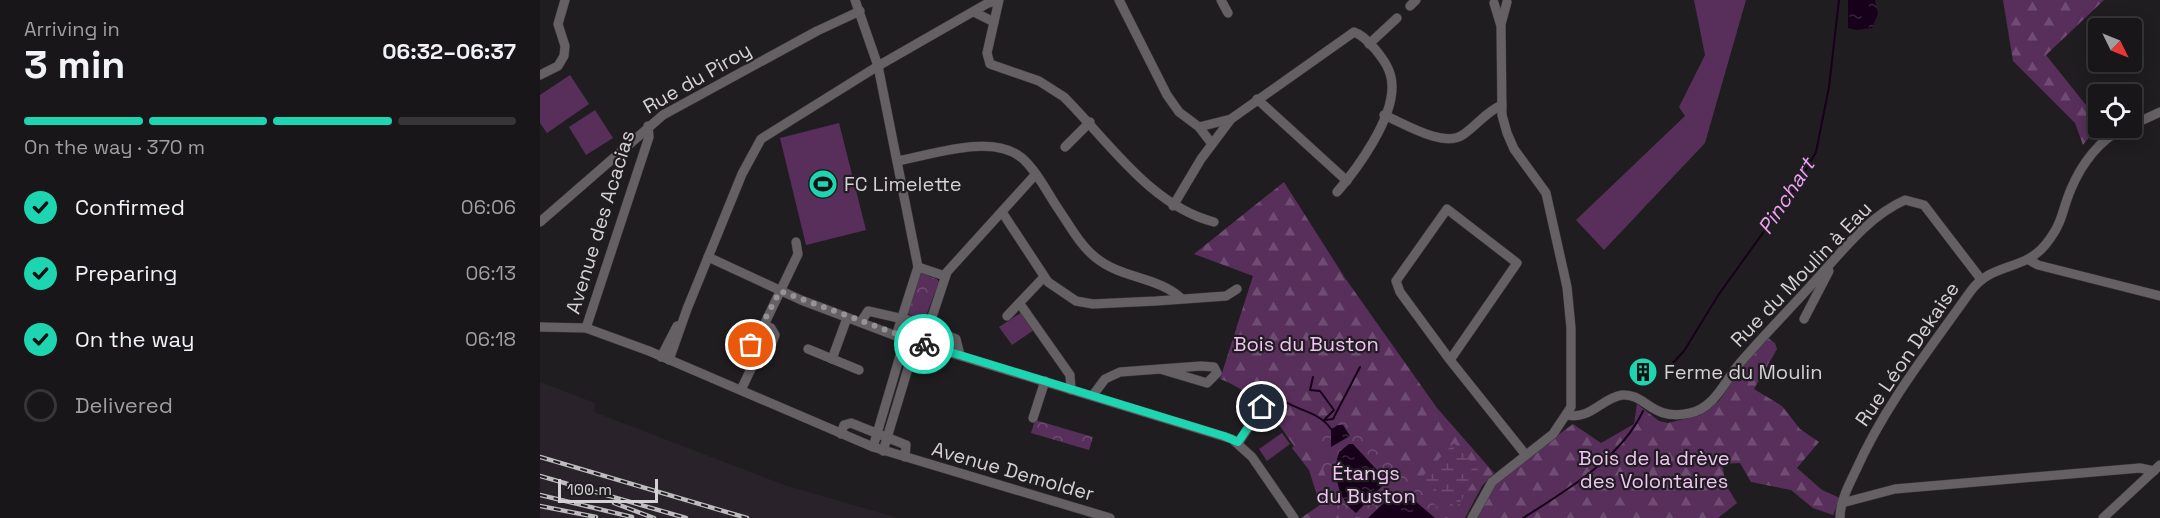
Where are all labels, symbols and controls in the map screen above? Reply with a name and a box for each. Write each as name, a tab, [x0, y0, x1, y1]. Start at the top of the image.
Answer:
text: Arriving in	[24, 16, 120, 42]
north arrow	[2088, 18, 2142, 72]
map controls	[2088, 18, 2142, 138]
text: 06:32–06:37	[382, 37, 516, 65]
street label: Rue du Piroy	[638, 37, 756, 119]
text: 3 min	[24, 40, 125, 89]
button: locate	[2088, 84, 2142, 138]
street label: Avenue des Acacias	[560, 127, 640, 317]
text: On the way · 370 m	[24, 134, 205, 160]
water label: Pinchart	[1751, 151, 1822, 239]
sports icon: FC Limelette	[807, 168, 839, 200]
place label: FC Limelette	[844, 171, 962, 197]
icon: check	[24, 191, 57, 224]
text: Confirmed	[75, 193, 185, 221]
text: 06:06	[461, 194, 516, 220]
street label: Rue du Moulin à Eau	[1725, 196, 1877, 352]
icon: check	[24, 257, 57, 290]
text: Preparing	[75, 259, 177, 287]
text: 06:13	[465, 260, 516, 286]
street label: Rue Léon Dekaise	[1849, 277, 1965, 431]
courier	[894, 314, 954, 374]
pin	[725, 319, 776, 370]
icon: check	[24, 323, 57, 356]
text: On the way	[75, 325, 194, 353]
text: 06:18	[465, 326, 516, 352]
icon: bag	[734, 328, 767, 361]
icon: bike	[908, 328, 941, 361]
park label: Bois du Buston	[1233, 331, 1379, 357]
building icon: Ferme du Moulin	[1627, 356, 1659, 388]
place label: Ferme du Moulin	[1664, 359, 1822, 385]
pin	[1236, 381, 1287, 432]
icon: home	[1245, 390, 1278, 423]
text: Delivered	[75, 391, 173, 419]
street label: Avenue Demolder	[929, 435, 1097, 507]
park label: Bois de la drève des Volontaires	[1578, 445, 1730, 494]
park label: Étangs du Buston	[1316, 460, 1416, 509]
scale bar	[558, 476, 658, 504]
text: 100 m	[567, 479, 612, 500]

